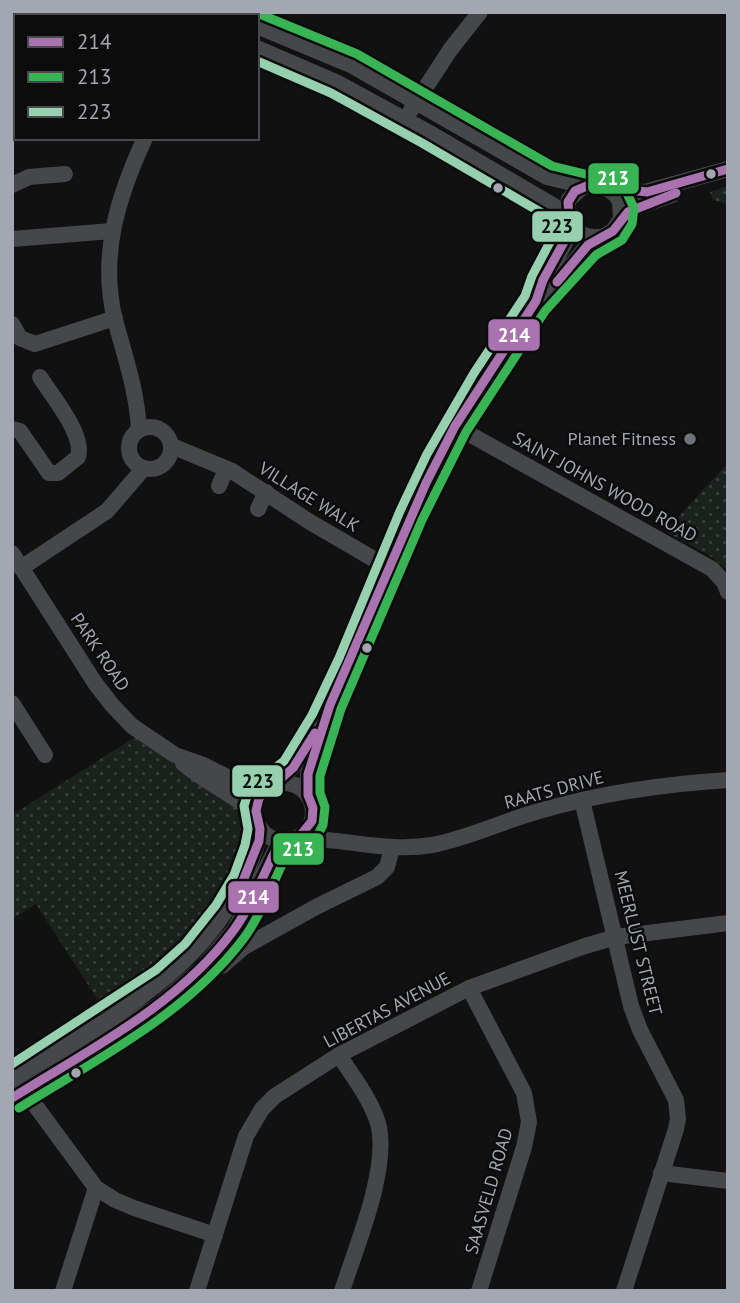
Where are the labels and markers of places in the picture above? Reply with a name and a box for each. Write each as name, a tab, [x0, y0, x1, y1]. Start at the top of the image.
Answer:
unlabelled marker	[704, 167, 718, 181]
unlabelled marker	[491, 181, 505, 195]
place label: Planet Fitness	[567, 427, 676, 450]
marker: Planet Fitness	[682, 431, 698, 447]
unlabelled marker	[360, 641, 374, 655]
unlabelled marker	[69, 1066, 83, 1080]

